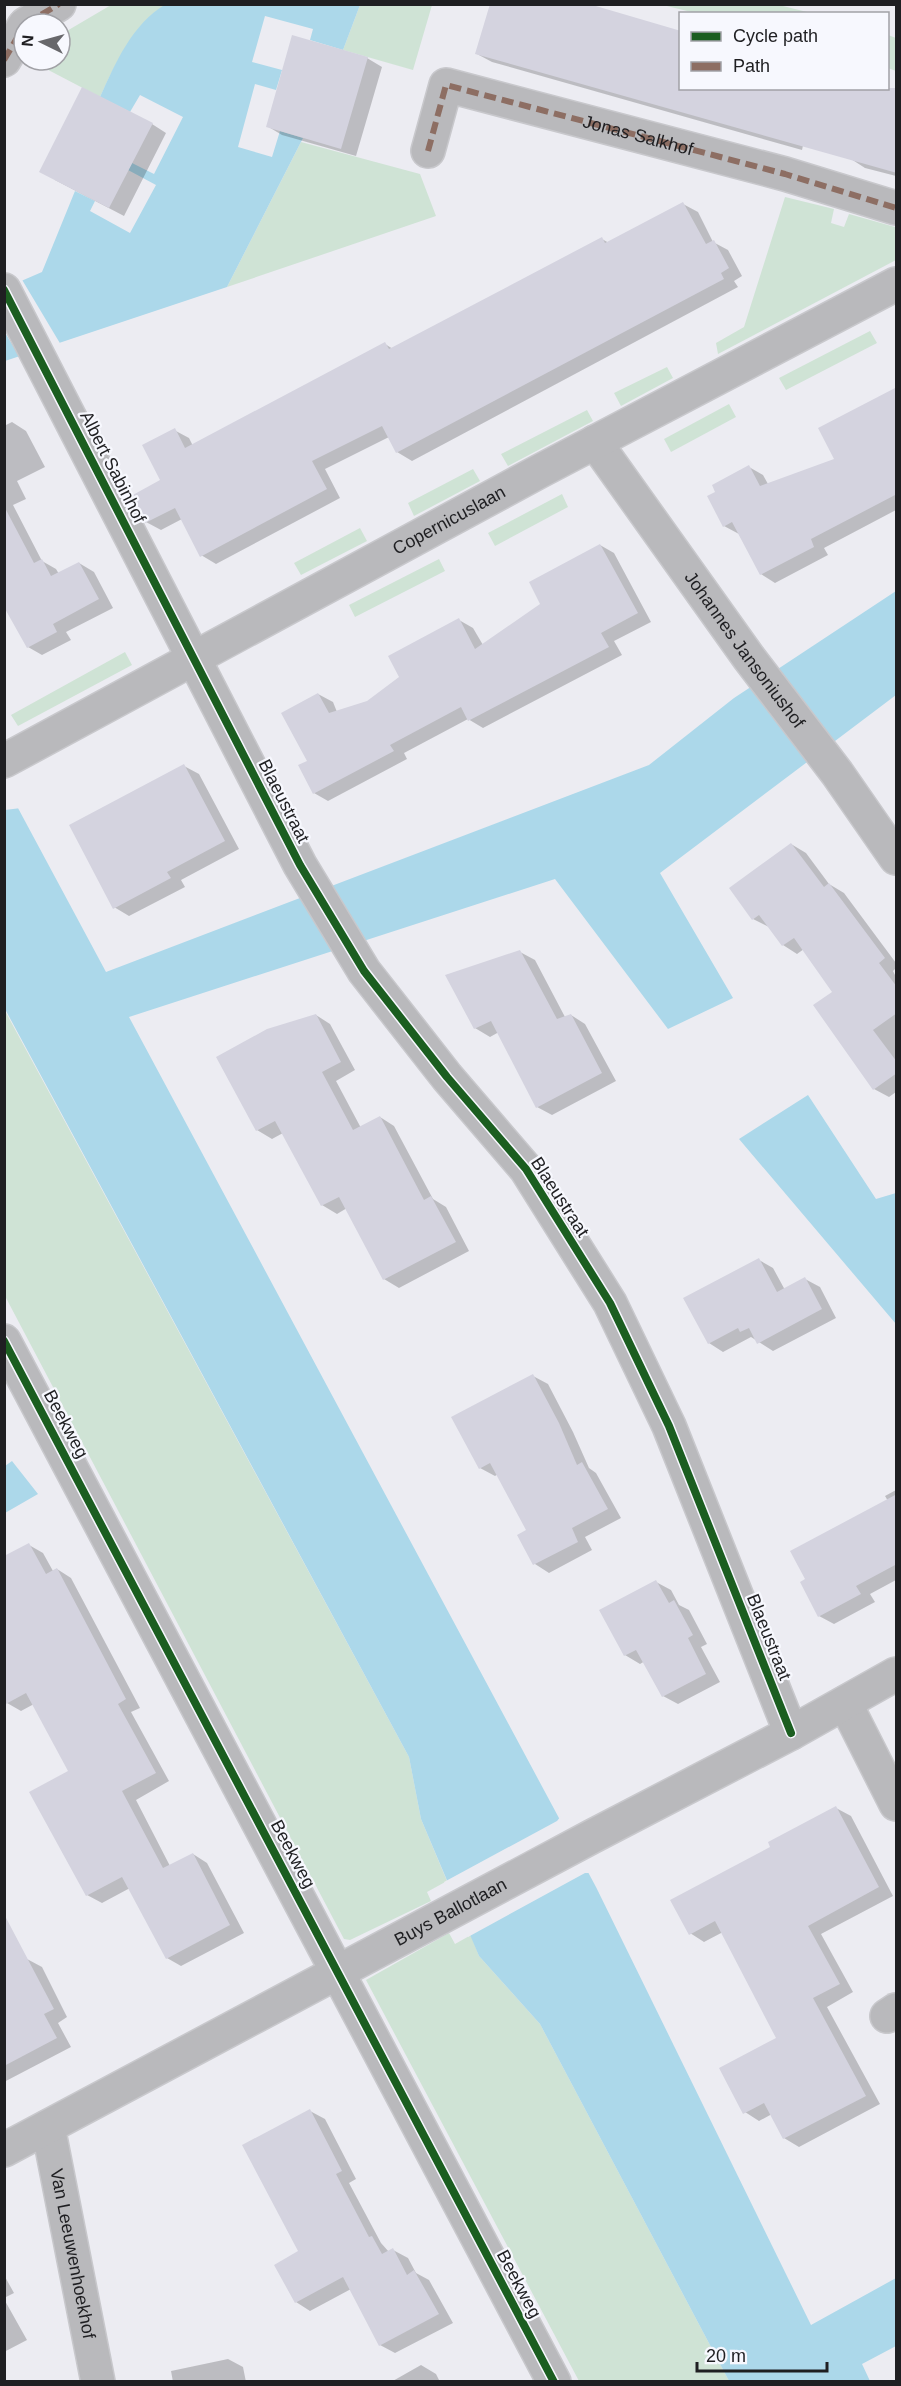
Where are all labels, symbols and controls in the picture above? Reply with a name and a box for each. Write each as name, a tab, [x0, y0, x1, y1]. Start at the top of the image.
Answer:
north arrow	[12, 12, 72, 72]
legend	[679, 12, 889, 90]
text: Cycle path	[733, 26, 818, 46]
text: N	[19, 34, 37, 47]
text: Path	[733, 56, 770, 76]
street label: Jonas Salkhof	[581, 111, 696, 160]
street label: Albert Sabinhof	[76, 408, 150, 527]
street label: Copernicuslaan	[389, 482, 509, 559]
street label: Johannes Jansoniushof	[681, 568, 809, 733]
street label: Blaeustraat	[254, 756, 314, 846]
street label: Blaeustraat	[527, 1153, 593, 1241]
street label: Beekweg	[40, 1387, 92, 1461]
street label: Blaeustraat	[743, 1591, 795, 1683]
street label: Beekweg	[267, 1817, 319, 1891]
street label: Buys Ballotlaan	[391, 1874, 510, 1950]
street label: Van Leeuwenhoekhof	[46, 2167, 99, 2341]
street label: Beekweg	[493, 2247, 545, 2321]
scale bar	[697, 2335, 828, 2373]
text: 20 m	[706, 2346, 746, 2366]

